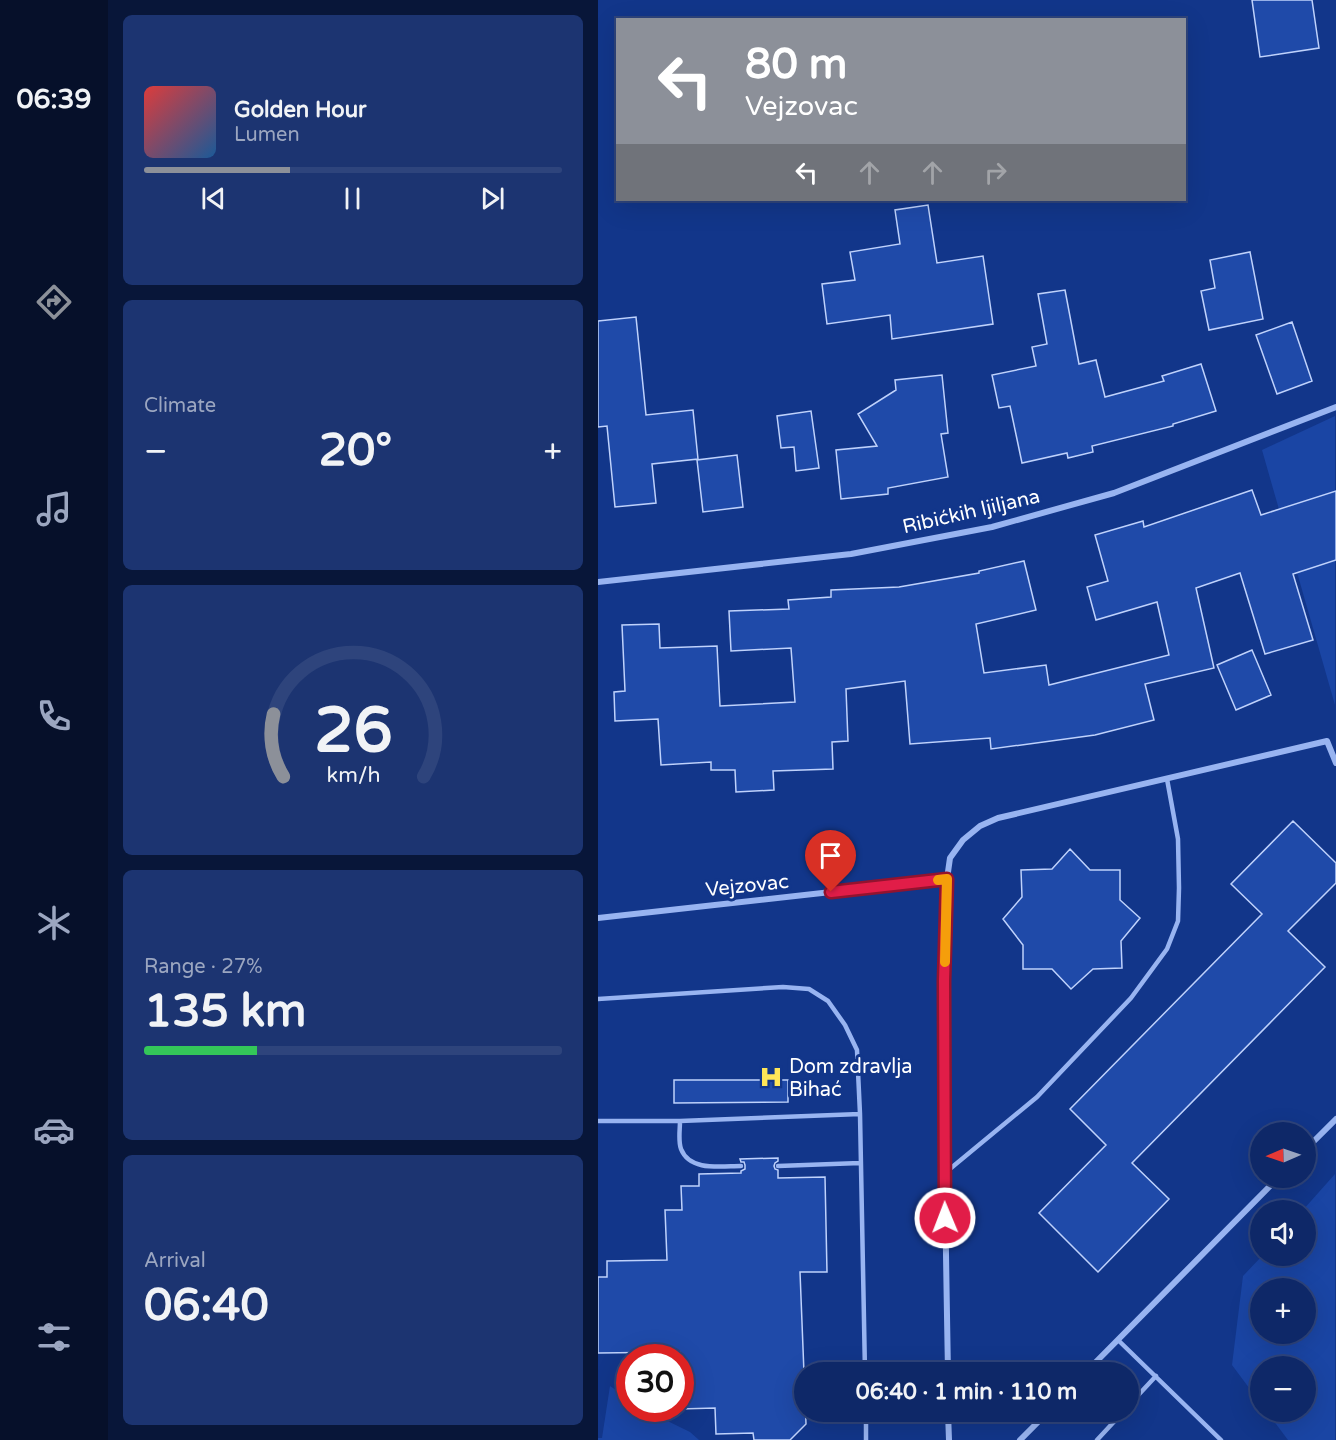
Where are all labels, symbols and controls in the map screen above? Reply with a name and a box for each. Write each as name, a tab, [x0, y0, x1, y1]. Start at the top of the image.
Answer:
text: 80 m	[745, 39, 847, 90]
icon: left	[646, 42, 724, 120]
text: 06:39	[17, 83, 91, 116]
text: Vejzovac	[745, 90, 858, 123]
text: Golden Hour	[234, 97, 366, 123]
text: Lumen	[234, 123, 300, 147]
icon: left	[790, 156, 823, 189]
icon: ahead	[853, 156, 886, 189]
icon: ahead	[916, 156, 949, 189]
icon: right	[979, 156, 1012, 189]
icon: previous	[197, 182, 230, 215]
icon: pause	[336, 182, 369, 215]
icon: next	[476, 182, 509, 215]
icon: directions	[33, 281, 75, 323]
text: Climate	[144, 394, 216, 418]
text: 20°	[319, 424, 392, 478]
text: −	[144, 432, 168, 471]
text: +	[543, 432, 562, 471]
street label: Ribićkih ljiljana	[900, 484, 1042, 539]
icon: music	[33, 488, 75, 530]
text: 26	[314, 694, 392, 769]
icon: phone	[33, 695, 75, 737]
text: km/h	[326, 762, 380, 788]
pin	[805, 830, 856, 892]
icon: arrive	[814, 839, 847, 872]
street label: Vejzovac	[704, 870, 790, 902]
icon: climate	[33, 902, 75, 944]
text: Range · 27%	[144, 955, 263, 979]
text: 135 km	[144, 985, 306, 1039]
place label: Dom zdravlja Bihać	[789, 1055, 913, 1102]
hospital icon: Dom zdravlja Bihać	[758, 1064, 784, 1090]
icon: car	[33, 1109, 75, 1151]
north arrow	[1250, 1122, 1316, 1188]
map controls	[1250, 1122, 1316, 1422]
position arrow	[913, 1186, 977, 1250]
button: sound	[1250, 1200, 1316, 1266]
text: Arrival	[144, 1249, 206, 1273]
button: +	[1250, 1278, 1316, 1344]
text: 06:40	[144, 1279, 269, 1333]
icon: filters	[33, 1316, 75, 1358]
speed limit sign: 30	[616, 1344, 694, 1422]
button: −	[1250, 1356, 1316, 1422]
text: 06:40 · 1 min · 110 m	[856, 1379, 1077, 1405]

